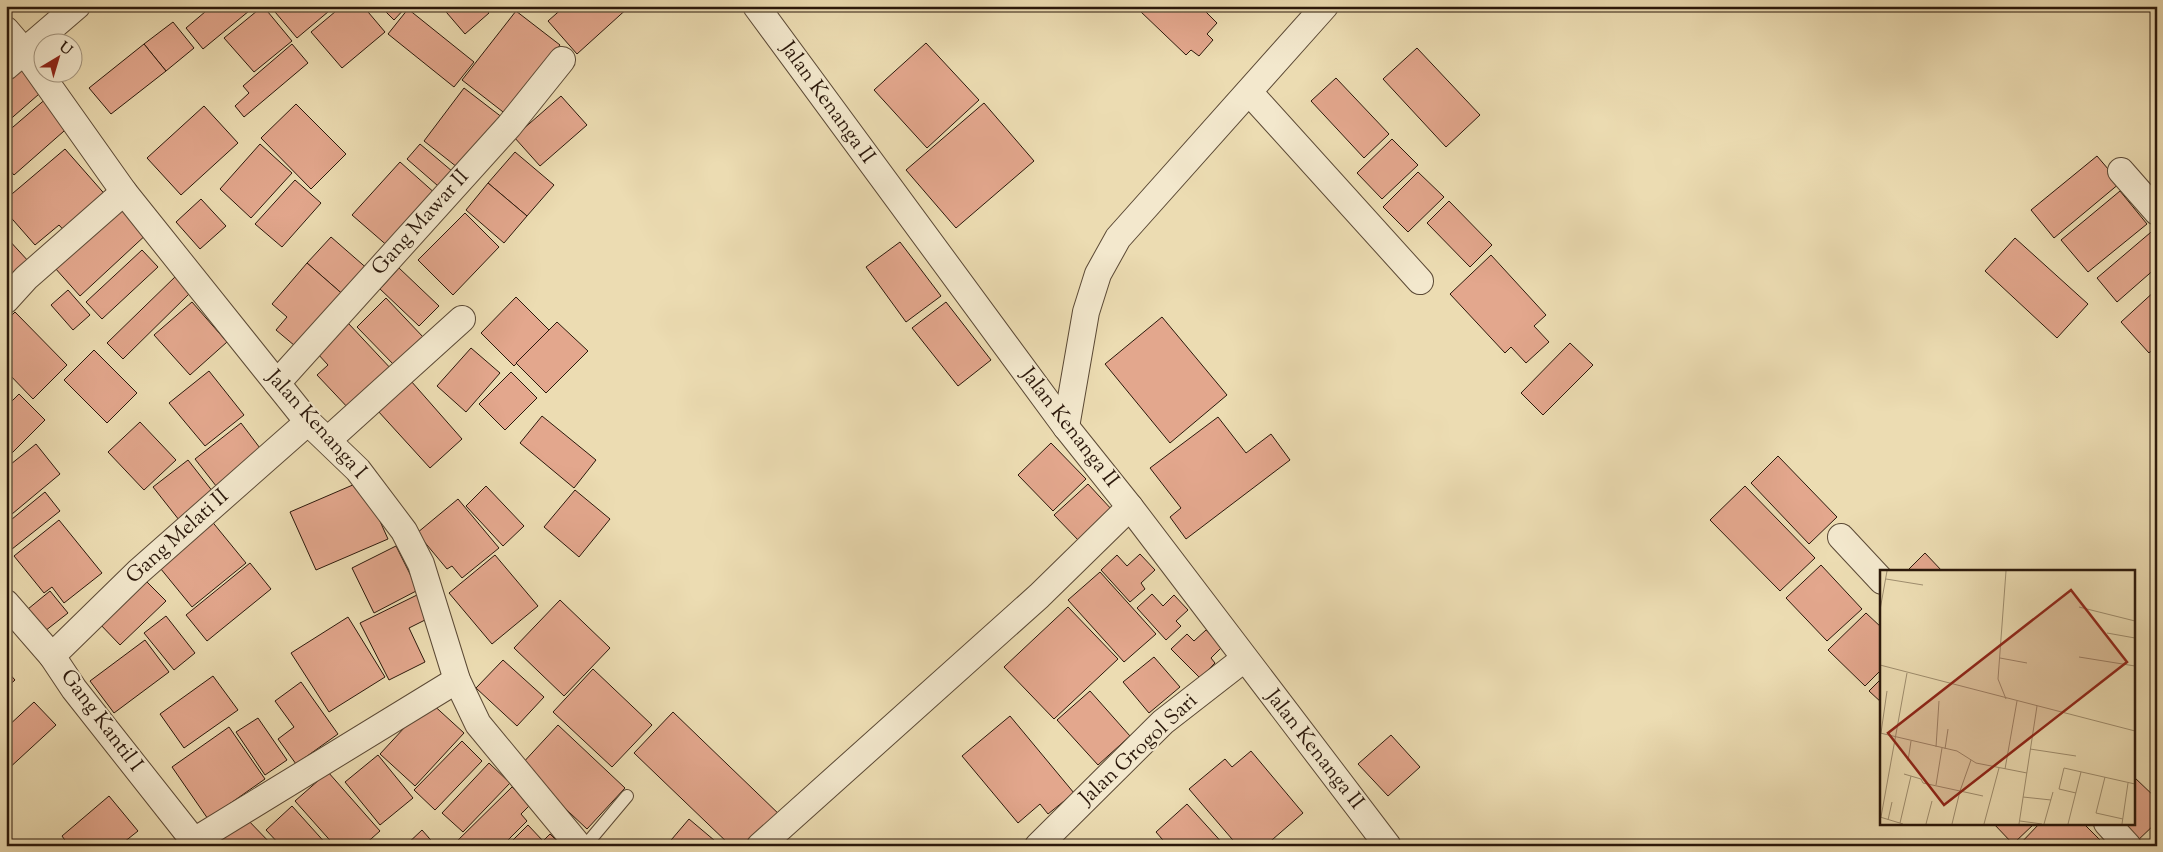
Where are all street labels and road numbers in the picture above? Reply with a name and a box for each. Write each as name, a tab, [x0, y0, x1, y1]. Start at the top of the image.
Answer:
street label: Jalan Kenanga II	[772, 35, 882, 170]
street label: Gang Mawar II	[365, 163, 477, 283]
street label: Jalan Kenanga II	[1012, 361, 1125, 494]
street label: Jalan Kenanga I	[258, 363, 373, 486]
street label: Gang Melati II	[120, 483, 236, 591]
street label: Gang Kantil I	[53, 664, 150, 779]
street label: Jalan Kenanga II	[1257, 683, 1370, 816]
street label: Jalan Grogol Sari	[1072, 687, 1205, 814]

